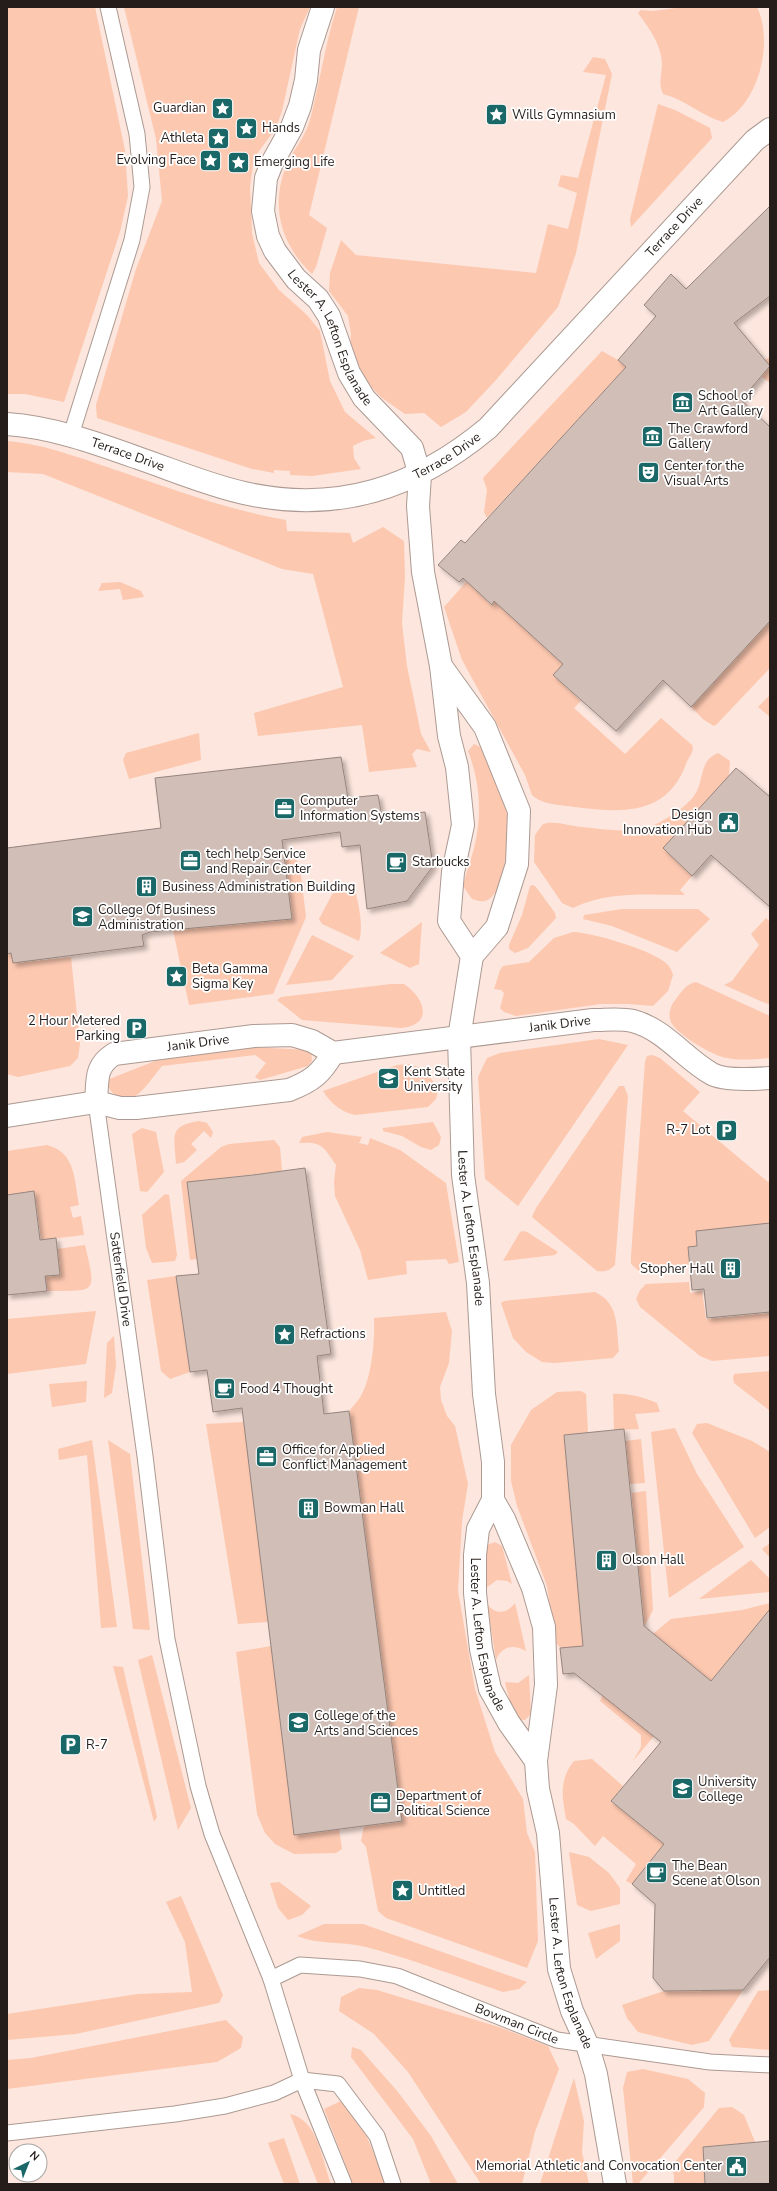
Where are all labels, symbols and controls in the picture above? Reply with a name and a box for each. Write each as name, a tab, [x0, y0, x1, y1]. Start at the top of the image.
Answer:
place icon: Guardian	[209, 95, 235, 121]
place label: Guardian	[153, 99, 206, 117]
place icon: Wills Gymnasium	[483, 102, 509, 128]
place label: Wills Gymnasium	[512, 106, 616, 124]
place icon: Hands	[233, 115, 259, 141]
place label: Hands	[262, 119, 300, 137]
place icon: Athleta	[206, 125, 232, 151]
place label: Athleta	[161, 129, 204, 147]
place icon: Evolving Face	[198, 147, 224, 173]
place icon: Emerging Life	[226, 149, 252, 175]
place label: Evolving Face	[116, 151, 196, 169]
place label: Emerging Life	[254, 153, 334, 171]
street label: Terrace Drive	[642, 193, 707, 261]
street label: Lester A. Lefton Esplanade	[283, 266, 376, 410]
place label: School of Art Gallery	[698, 387, 763, 420]
museum icon: School of Art Gallery	[669, 390, 695, 416]
place label: The Crawford Gallery	[668, 420, 748, 453]
museum icon: The Crawford Gallery	[639, 423, 665, 449]
street label: Terrace Drive	[410, 428, 485, 484]
street label: Terrace Drive	[89, 433, 167, 476]
place label: Center for the Visual Arts	[663, 457, 744, 490]
theatre icon: Center for the Visual Arts	[636, 460, 662, 486]
place label: Computer Information Systems	[300, 792, 420, 825]
office icon: Computer Information Systems	[272, 795, 298, 821]
place label: Design Innovation Hub	[623, 806, 712, 839]
public building icon: Design Innovation Hub	[715, 809, 741, 835]
place label: tech help Service and Repair Center	[206, 845, 311, 878]
office icon: tech help Service and Repair Center	[178, 848, 204, 874]
cafe icon: Starbucks	[384, 849, 410, 875]
place label: Starbucks	[412, 853, 470, 871]
building icon: Business Administration Building	[134, 874, 160, 900]
place label: Business Administration Building	[162, 878, 355, 896]
place label: College Of Business Administration	[98, 901, 216, 934]
school or university icon: College Of Business Administration	[69, 904, 95, 930]
place label: Beta Gamma Sigma Key	[192, 960, 268, 993]
place icon: Beta Gamma Sigma Key	[163, 963, 189, 989]
street label: Janik Drive	[527, 1011, 592, 1037]
place label: 2 Hour Metered Parking	[28, 1012, 120, 1045]
parking icon: 2 Hour Metered Parking	[123, 1015, 149, 1041]
street label: Janik Drive	[165, 1030, 230, 1056]
place label: Kent State University	[404, 1063, 465, 1096]
school or university icon: Kent State University	[375, 1066, 401, 1092]
parking icon: R-7 Lot	[713, 1117, 739, 1143]
place label: R-7 Lot	[666, 1121, 710, 1139]
street label: Lester A. Lefton Esplanade	[453, 1150, 488, 1307]
street label: Satterfield Drive	[105, 1231, 136, 1328]
building icon: Stopher Hall	[717, 1256, 743, 1282]
place label: Stopher Hall	[640, 1260, 714, 1278]
place icon: Refractions	[272, 1321, 298, 1347]
place label: Refractions	[300, 1325, 366, 1343]
cafe icon: Food 4 Thought	[212, 1376, 238, 1402]
place label: Food 4 Thought	[240, 1380, 333, 1398]
place label: Office for Applied Conflict Management	[282, 1441, 407, 1474]
office icon: Office for Applied Conflict Management	[254, 1444, 280, 1470]
building icon: Bowman Hall	[295, 1495, 321, 1521]
place label: Bowman Hall	[324, 1499, 404, 1517]
building icon: Olson Hall	[593, 1547, 619, 1573]
place label: Olson Hall	[622, 1551, 685, 1569]
street label: Lester A. Lefton Esplanade	[466, 1558, 510, 1715]
place label: College of the Arts and Sciences	[314, 1707, 418, 1740]
school or university icon: College of the Arts and Sciences	[286, 1710, 312, 1736]
parking icon: R-7	[57, 1732, 83, 1758]
place label: R-7	[86, 1736, 108, 1754]
place label: University College	[698, 1773, 757, 1806]
school or university icon: University College	[669, 1776, 695, 1802]
place label: Department of Political Science	[396, 1787, 490, 1820]
office icon: Department of Political Science	[367, 1790, 393, 1816]
place label: The Bean Scene at Olson	[672, 1857, 760, 1890]
cafe icon: The Bean Scene at Olson	[643, 1860, 669, 1886]
place icon: Untitled	[389, 1878, 415, 1904]
place label: Untitled	[418, 1882, 465, 1900]
street label: Lester A. Lefton Esplanade	[544, 1897, 597, 2051]
street label: Bowman Circle	[472, 1999, 561, 2049]
north arrow	[8, 2143, 48, 2183]
text: N	[26, 2148, 43, 2164]
public building icon: Memorial Athletic and Convocation Center	[724, 2153, 750, 2179]
place label: Memorial Athletic and Convocation Center	[476, 2157, 722, 2175]

